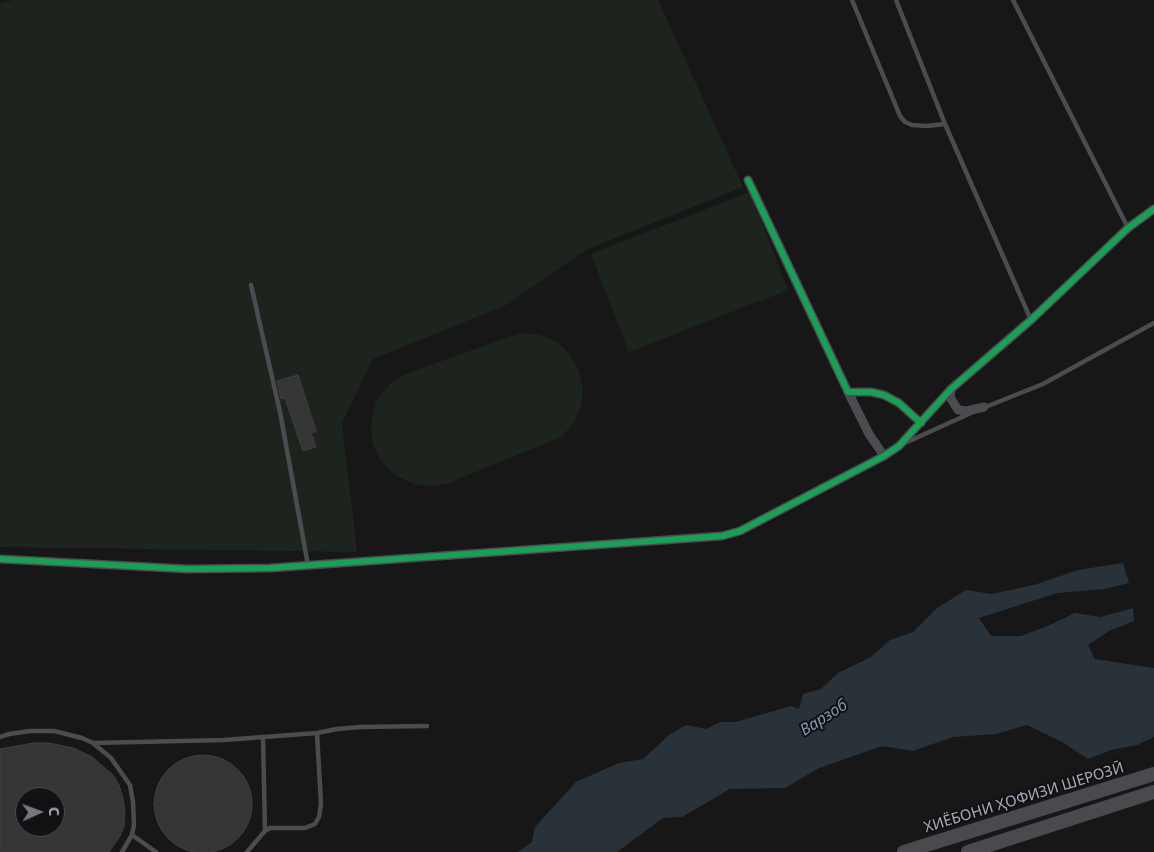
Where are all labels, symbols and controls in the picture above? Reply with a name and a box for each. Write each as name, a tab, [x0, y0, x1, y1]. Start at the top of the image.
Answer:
water label: Варзоб	[797, 696, 851, 740]
street label: ХИЁБОНИ ҲОФИЗИ ШЕРОЗӢ	[922, 759, 1126, 837]
north arrow	[15, 787, 65, 837]
text: С	[45, 807, 64, 816]

